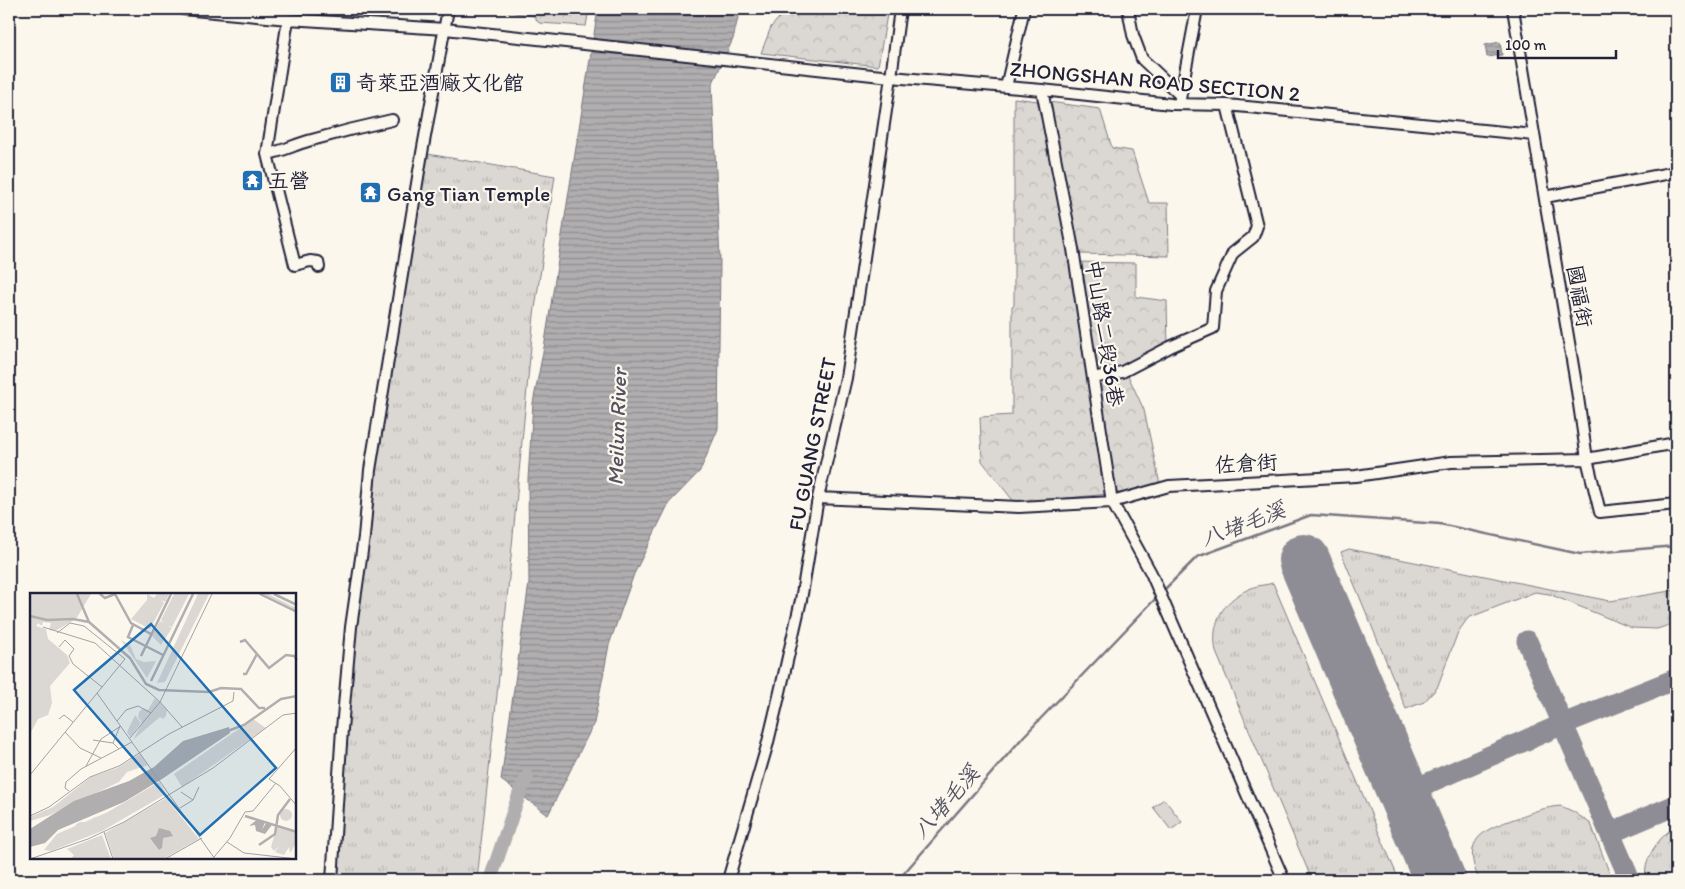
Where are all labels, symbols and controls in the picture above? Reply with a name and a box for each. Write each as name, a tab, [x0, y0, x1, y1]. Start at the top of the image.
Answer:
scale bar	[1498, 28, 1615, 60]
text: 100 m	[1505, 36, 1547, 54]
street label: ZHONGSHAN ROAD SECTION 2	[1009, 56, 1301, 106]
building icon: 奇萊亞酒廠文化館	[328, 70, 352, 94]
place label: 奇萊亞酒廠文化館	[356, 70, 524, 95]
temple icon: 五營	[240, 168, 264, 192]
place label: 五營	[268, 168, 310, 193]
temple icon: Gang Tian Temple	[359, 181, 383, 205]
place label: Gang Tian Temple	[387, 181, 550, 206]
street label: 中山路二段36巷	[1081, 258, 1129, 408]
street label: 國福街	[1562, 263, 1598, 329]
street label: FU GUANG STREET	[783, 355, 841, 533]
water label: Meilun River	[601, 366, 633, 486]
street label: 佐倉街	[1214, 449, 1278, 477]
water label: 八堵毛溪	[1197, 495, 1290, 552]
inset map	[30, 593, 296, 859]
water label: 八堵毛溪	[907, 759, 986, 844]

